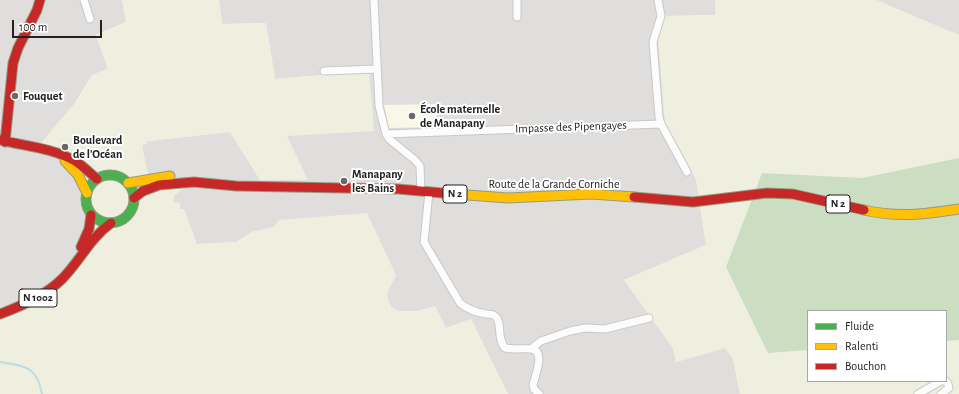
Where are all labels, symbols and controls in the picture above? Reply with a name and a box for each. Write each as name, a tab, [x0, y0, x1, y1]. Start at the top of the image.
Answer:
scale bar	[14, 12, 104, 38]
text: 100 m	[19, 21, 47, 33]
place label: Fouquet	[23, 89, 63, 103]
marker: Fouquet	[10, 91, 20, 101]
place label: École maternelle de Manapany	[420, 102, 500, 130]
marker: École maternelle de Manapany	[407, 111, 417, 121]
street label: Impasse des Pipengayes	[515, 118, 627, 136]
place label: Boulevard de l'Océan	[73, 133, 122, 161]
marker: Boulevard de l'Océan	[60, 142, 70, 152]
place label: Manapany les Bains	[352, 167, 403, 195]
marker: Manapany les Bains	[339, 176, 349, 186]
street label: Route de la Grande Corniche	[489, 177, 619, 191]
road number: N 2	[443, 185, 467, 203]
road number: N 2	[826, 195, 850, 213]
road number: N 1002	[19, 289, 57, 307]
legend	[807, 310, 947, 382]
text: Fluide	[845, 320, 874, 332]
text: Ralenti	[845, 340, 878, 352]
text: Bouchon	[845, 360, 886, 372]

